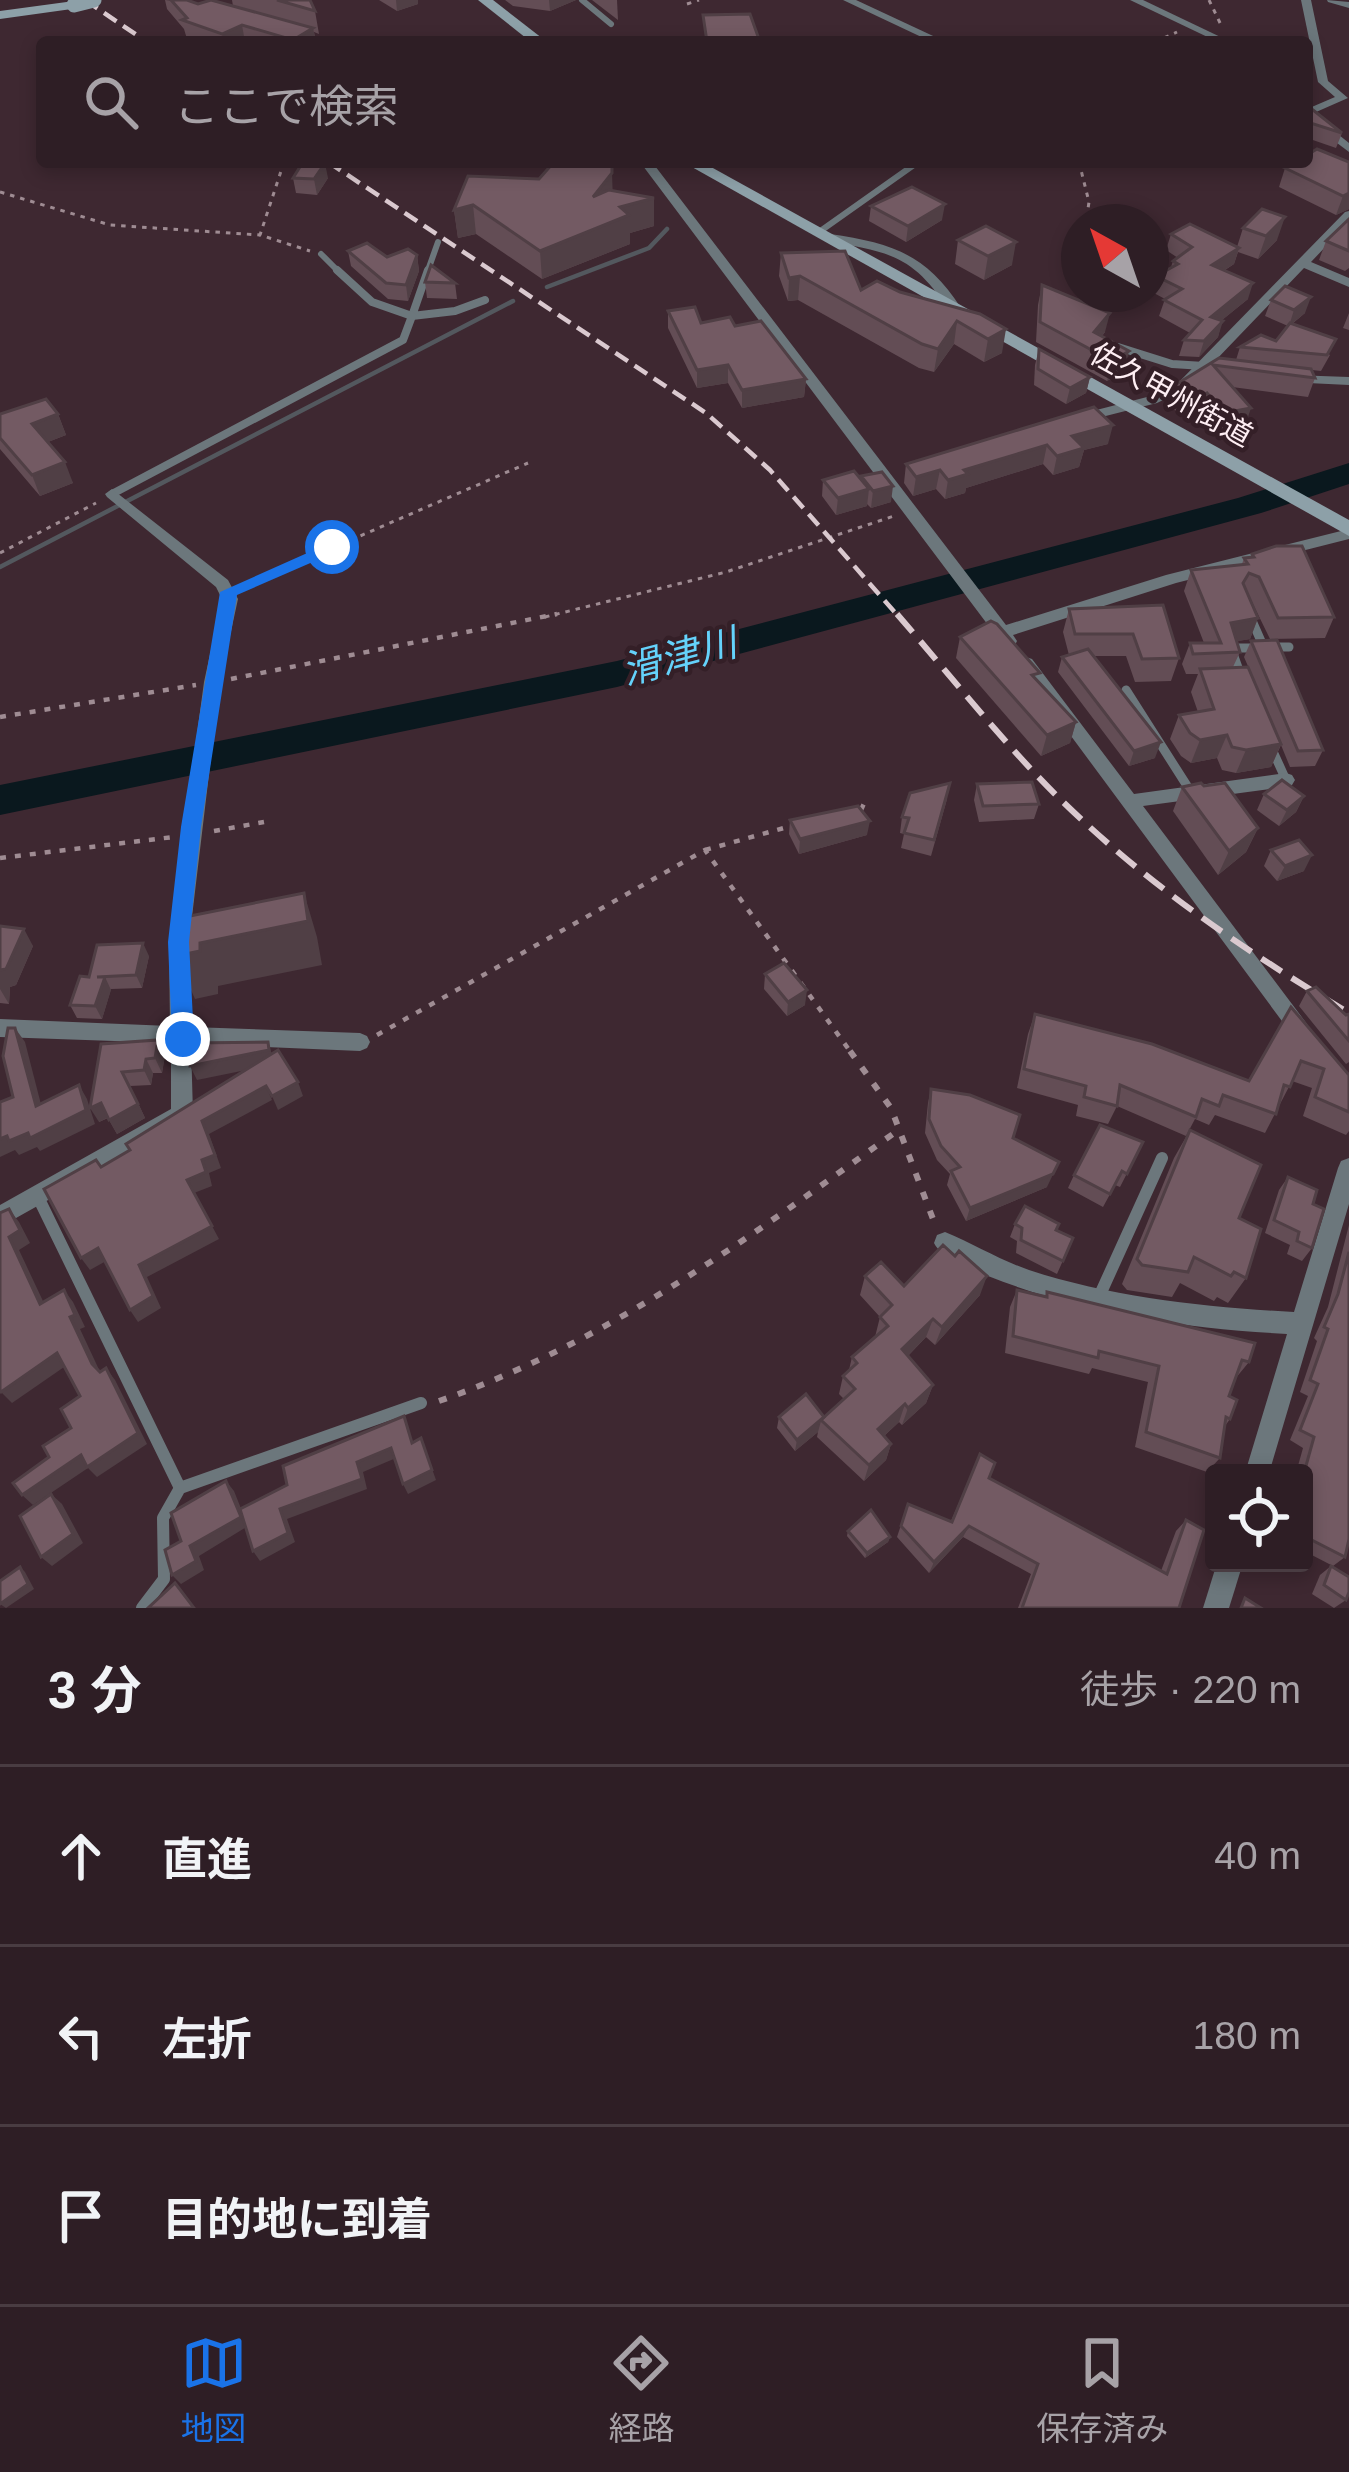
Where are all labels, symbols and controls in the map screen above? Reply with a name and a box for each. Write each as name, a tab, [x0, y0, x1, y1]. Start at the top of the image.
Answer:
search box	[36, 36, 1313, 168]
icon: search	[78, 69, 144, 135]
text: ここで検索	[174, 81, 399, 132]
north arrow	[1061, 204, 1169, 312]
street label: 佐久甲州街道	[1085, 336, 1258, 453]
route start	[305, 520, 359, 574]
water label: 滑津川	[617, 620, 745, 692]
route end	[156, 1012, 210, 1066]
map controls	[1205, 1464, 1313, 1572]
button: locate	[1205, 1464, 1313, 1572]
text: 3 分	[48, 1662, 142, 1719]
text: 徒歩 · 220 m	[1080, 1668, 1301, 1711]
icon: ahead	[48, 1823, 114, 1889]
text: 直進	[162, 1834, 252, 1885]
text: 40 m	[1214, 1834, 1301, 1877]
icon: left	[48, 2003, 114, 2069]
text: 左折	[162, 2014, 252, 2065]
text: 180 m	[1193, 2014, 1301, 2057]
icon: arrive	[48, 2183, 114, 2249]
text: 目的地に到着	[162, 2194, 432, 2245]
tab: 地図	[181, 2330, 247, 2450]
tab: 経路	[608, 2330, 674, 2450]
tab: 保存済み	[1036, 2330, 1168, 2450]

